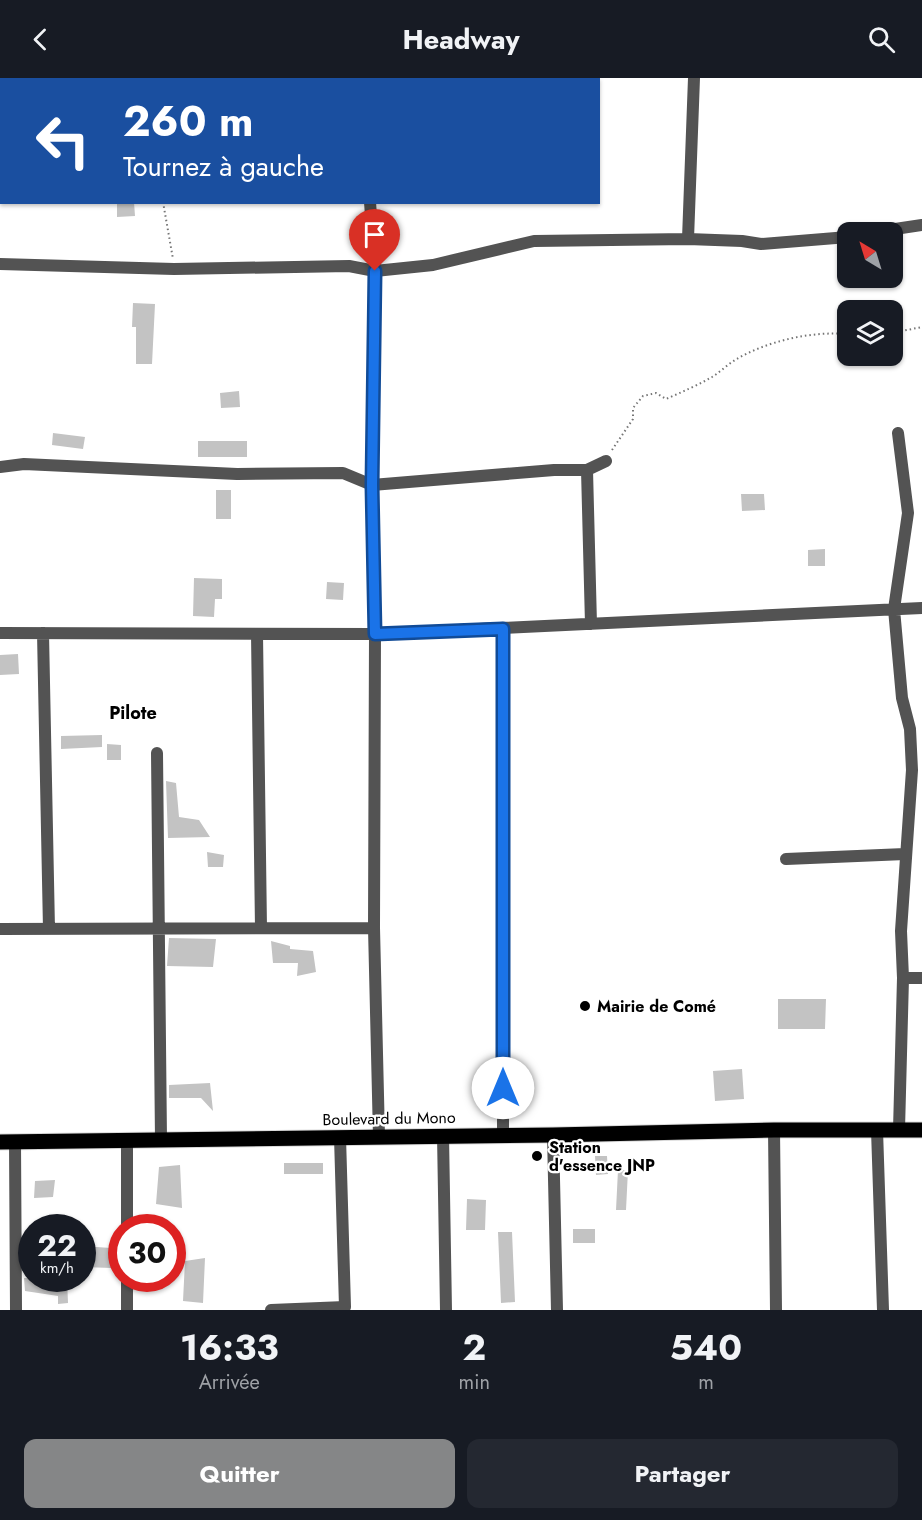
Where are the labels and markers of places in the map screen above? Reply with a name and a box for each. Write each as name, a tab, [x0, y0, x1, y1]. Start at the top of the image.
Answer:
pin	[349, 209, 400, 271]
place label: Mairie de Comé	[597, 995, 716, 1018]
marker: Mairie de Comé	[578, 999, 592, 1013]
place label: Station d'essence JNP	[549, 1136, 655, 1177]
marker: Station d'essence JNP	[530, 1149, 544, 1163]

